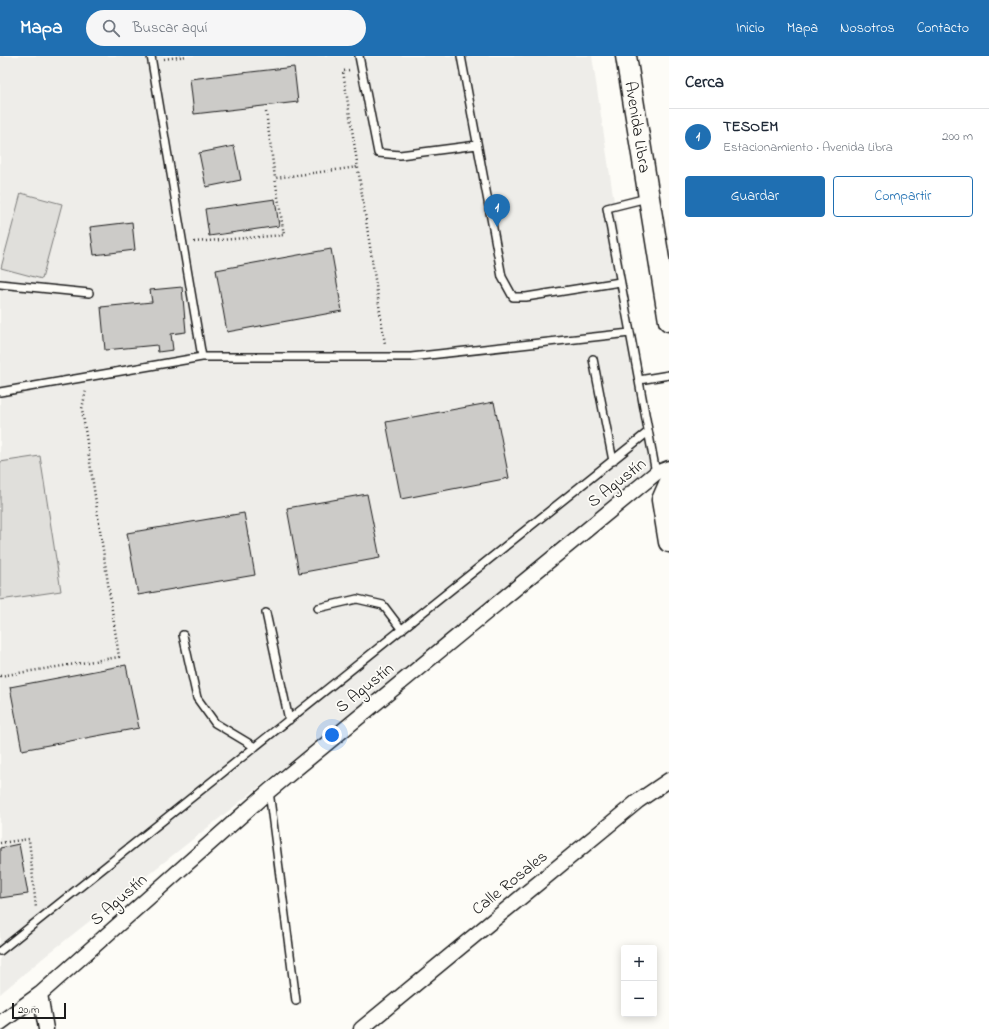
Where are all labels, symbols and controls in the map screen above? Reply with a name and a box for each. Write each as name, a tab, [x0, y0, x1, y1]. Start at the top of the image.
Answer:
search box	[86, 10, 366, 46]
text: Mapa	[20, 15, 62, 42]
icon: search	[100, 17, 122, 39]
text: Buscar aquí	[132, 17, 207, 39]
text: Inicio	[736, 18, 765, 39]
text: Mapa	[787, 18, 818, 39]
text: Nosotros	[840, 18, 895, 39]
text: Contacto	[917, 18, 969, 39]
text: Cerca	[685, 70, 724, 95]
street label: Avenida Libra	[618, 79, 657, 175]
text: TESOEM	[723, 116, 778, 138]
text: 1	[696, 127, 700, 146]
text: 200 m	[942, 127, 973, 146]
text: Estacionamiento · Avenida Libra	[723, 138, 893, 157]
button: Guardar	[685, 176, 825, 217]
button: Compartir	[833, 176, 973, 217]
pin: 1	[484, 194, 510, 227]
street label: S Agustín	[582, 452, 653, 516]
street label: S Agustín	[330, 657, 401, 721]
your location	[322, 725, 342, 745]
street label: Calle Rosales	[467, 845, 553, 921]
street label: S Agustín	[85, 868, 154, 934]
map controls	[621, 945, 657, 1017]
button: +	[621, 945, 657, 981]
button: −	[621, 981, 657, 1017]
scale bar	[12, 1001, 66, 1020]
text: 20 m	[18, 1002, 40, 1018]

